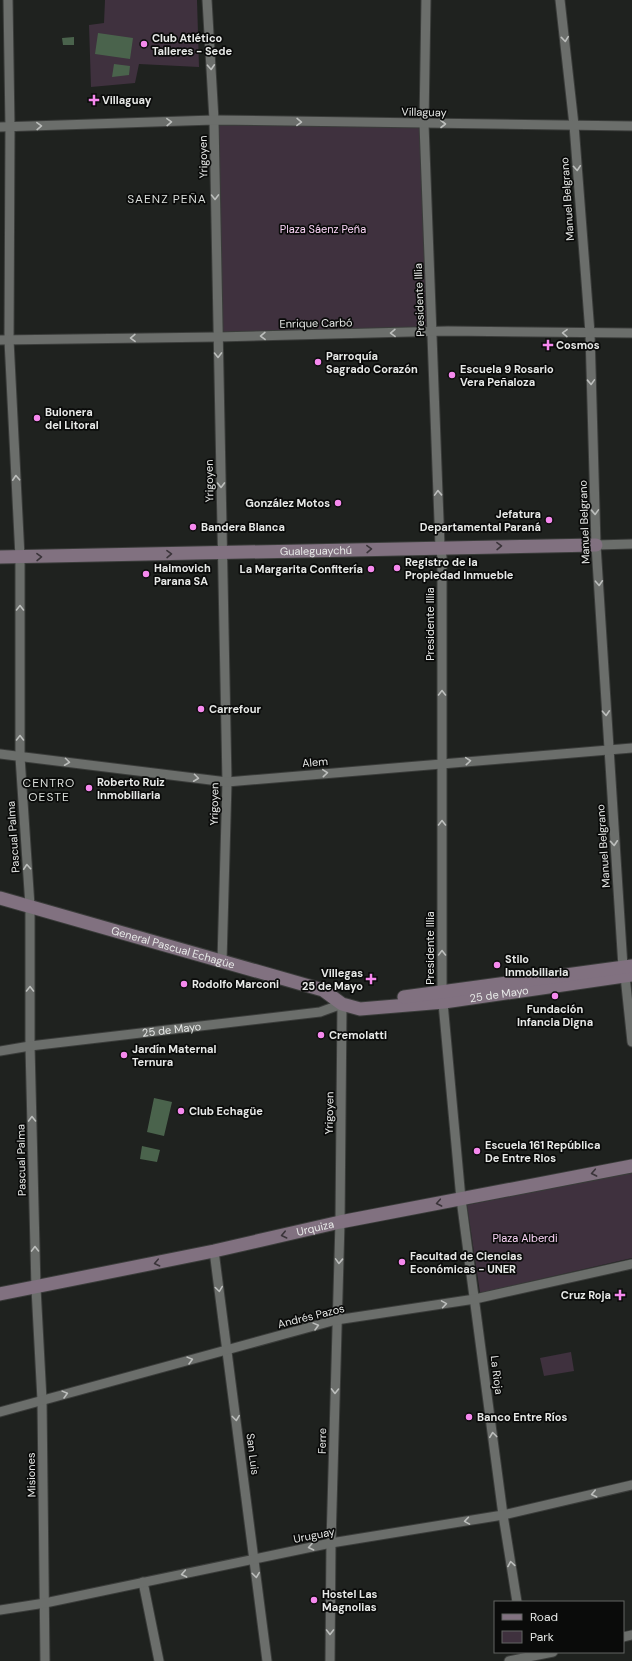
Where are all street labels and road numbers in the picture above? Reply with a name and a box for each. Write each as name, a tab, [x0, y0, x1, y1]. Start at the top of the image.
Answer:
street label: Villaguay	[401, 105, 447, 119]
street label: Yrigoyen	[196, 135, 210, 179]
street label: Manuel Belgrano	[557, 157, 577, 241]
street label: Presidente Illia	[411, 263, 427, 337]
street label: Enrique Carbó	[279, 315, 353, 331]
street label: Yrigoyen	[202, 459, 216, 503]
street label: Manuel Belgrano	[576, 480, 592, 564]
street label: Gualeguaychú	[280, 543, 352, 558]
street label: Presidente Illia	[423, 587, 437, 661]
street label: Alem	[302, 754, 329, 770]
street label: Yrigoyen	[207, 782, 221, 826]
street label: Pascual Palma	[4, 801, 22, 873]
street label: Manuel Belgrano	[593, 804, 613, 888]
street label: Presidente Illia	[423, 911, 437, 985]
street label: General Pascual Echagüe	[110, 923, 236, 972]
street label: 25 de Mayo	[469, 983, 529, 1005]
street label: 25 de Mayo	[141, 1019, 202, 1040]
street label: Yrigoyen	[322, 1091, 336, 1135]
street label: Pascual Palma	[13, 1124, 29, 1196]
street label: Urquiza	[295, 1217, 335, 1239]
street label: Andrés Pazos	[276, 1301, 346, 1331]
street label: La Rioja	[488, 1355, 506, 1395]
street label: Ferre	[315, 1428, 329, 1454]
street label: San Luis	[244, 1432, 262, 1476]
street label: Misiones	[24, 1453, 38, 1497]
street label: Uruguay	[292, 1524, 336, 1546]

